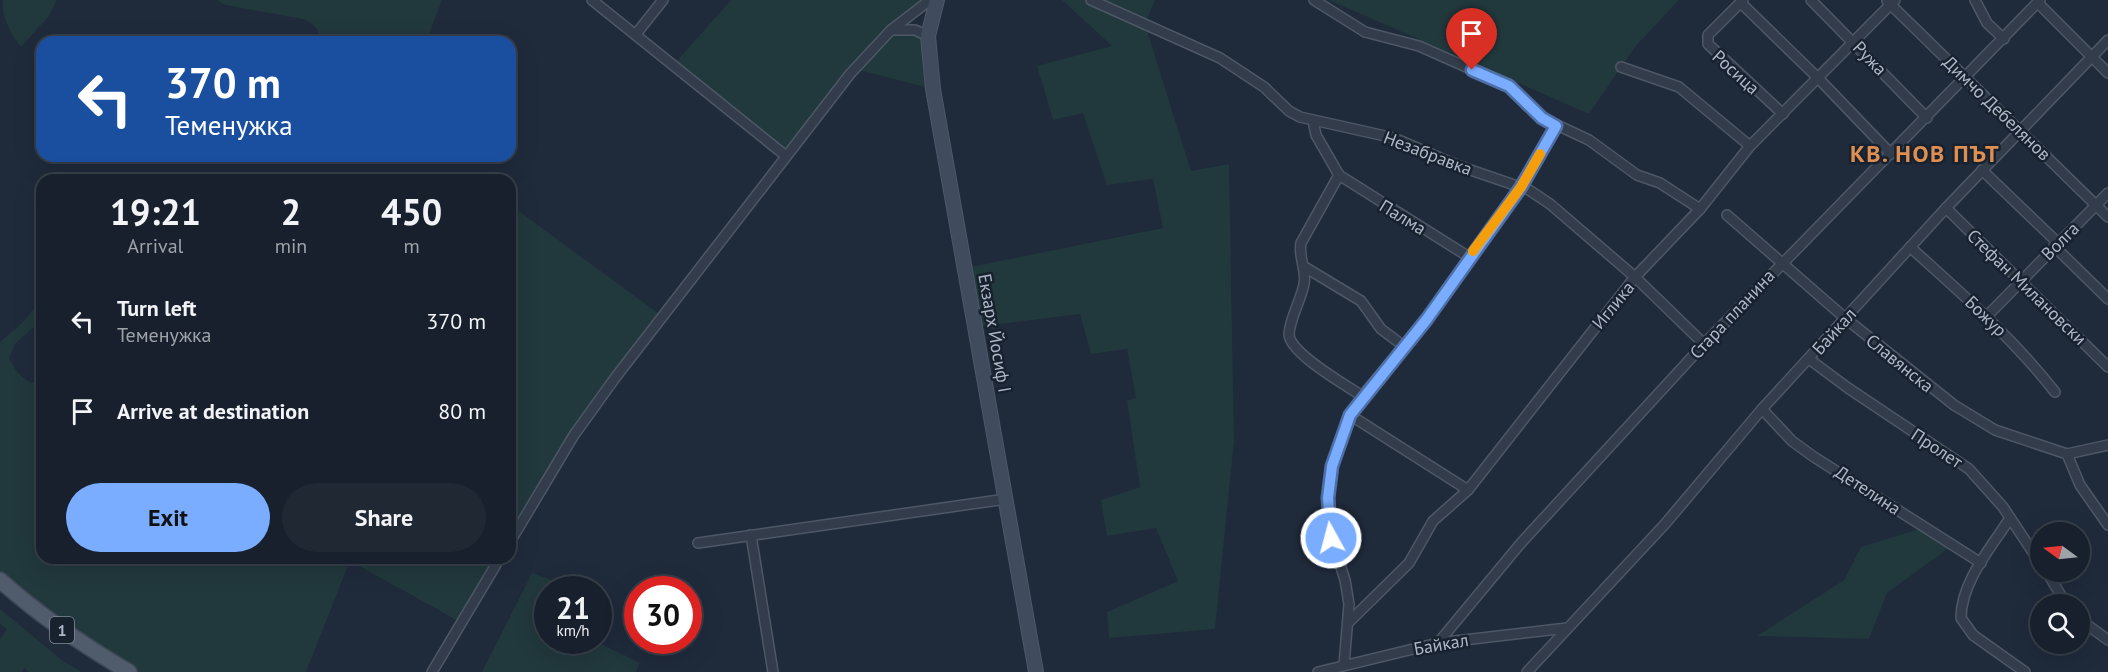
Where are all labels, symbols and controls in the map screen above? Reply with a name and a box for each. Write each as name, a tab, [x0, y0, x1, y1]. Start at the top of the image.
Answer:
pin	[1446, 8, 1497, 70]
icon: arrive	[1455, 17, 1488, 50]
street label: Ружа	[1848, 36, 1892, 80]
street label: Росица	[1708, 45, 1764, 99]
street label: Димчо Дебелянов	[1938, 51, 2056, 165]
text: 370 m	[165, 55, 281, 110]
icon: left	[66, 60, 144, 138]
text: Теменужка	[165, 108, 293, 142]
street label: Незабравка	[1380, 126, 1476, 180]
district label: КВ. НОВ ПЪТ	[1850, 138, 2000, 169]
text: 19:21	[110, 188, 201, 235]
text: 2	[281, 188, 301, 235]
text: 450	[381, 188, 442, 235]
street label: Палма	[1375, 194, 1431, 240]
street label: Волга	[2036, 217, 2084, 265]
street label: Стефан Милановски	[1962, 224, 2092, 350]
text: Arrival	[127, 233, 183, 259]
text: min	[275, 233, 307, 259]
text: m	[404, 233, 420, 259]
street label: Стара планина	[1685, 264, 1779, 364]
street label: Екзарх Йосиф I	[973, 272, 1017, 394]
street label: Иглика	[1587, 276, 1639, 334]
street label: Божур	[1960, 291, 2012, 341]
text: Turn left	[117, 294, 197, 322]
street label: Байкал	[1807, 303, 1861, 359]
icon: left	[66, 305, 99, 338]
text: 370 m	[426, 307, 486, 335]
text: Теменужка	[117, 322, 212, 348]
street label: Славянска	[1861, 329, 1939, 397]
icon: arrive	[66, 395, 99, 428]
text: Arrive at destination	[117, 397, 309, 425]
text: 80 m	[438, 397, 486, 425]
street label: Пролет	[1907, 423, 1968, 473]
street label: Детелина	[1831, 460, 1905, 520]
button: Exit	[66, 483, 270, 552]
button: Share	[282, 483, 486, 552]
position arrow	[1299, 506, 1363, 570]
north arrow	[2030, 522, 2090, 582]
map controls	[2030, 522, 2090, 654]
speed limit sign: 30	[624, 576, 702, 654]
text: 21	[556, 588, 590, 627]
button: search	[2030, 594, 2090, 654]
road number: 1	[50, 617, 74, 643]
text: km/h	[557, 621, 589, 640]
street label: Байкал	[1412, 628, 1470, 660]

